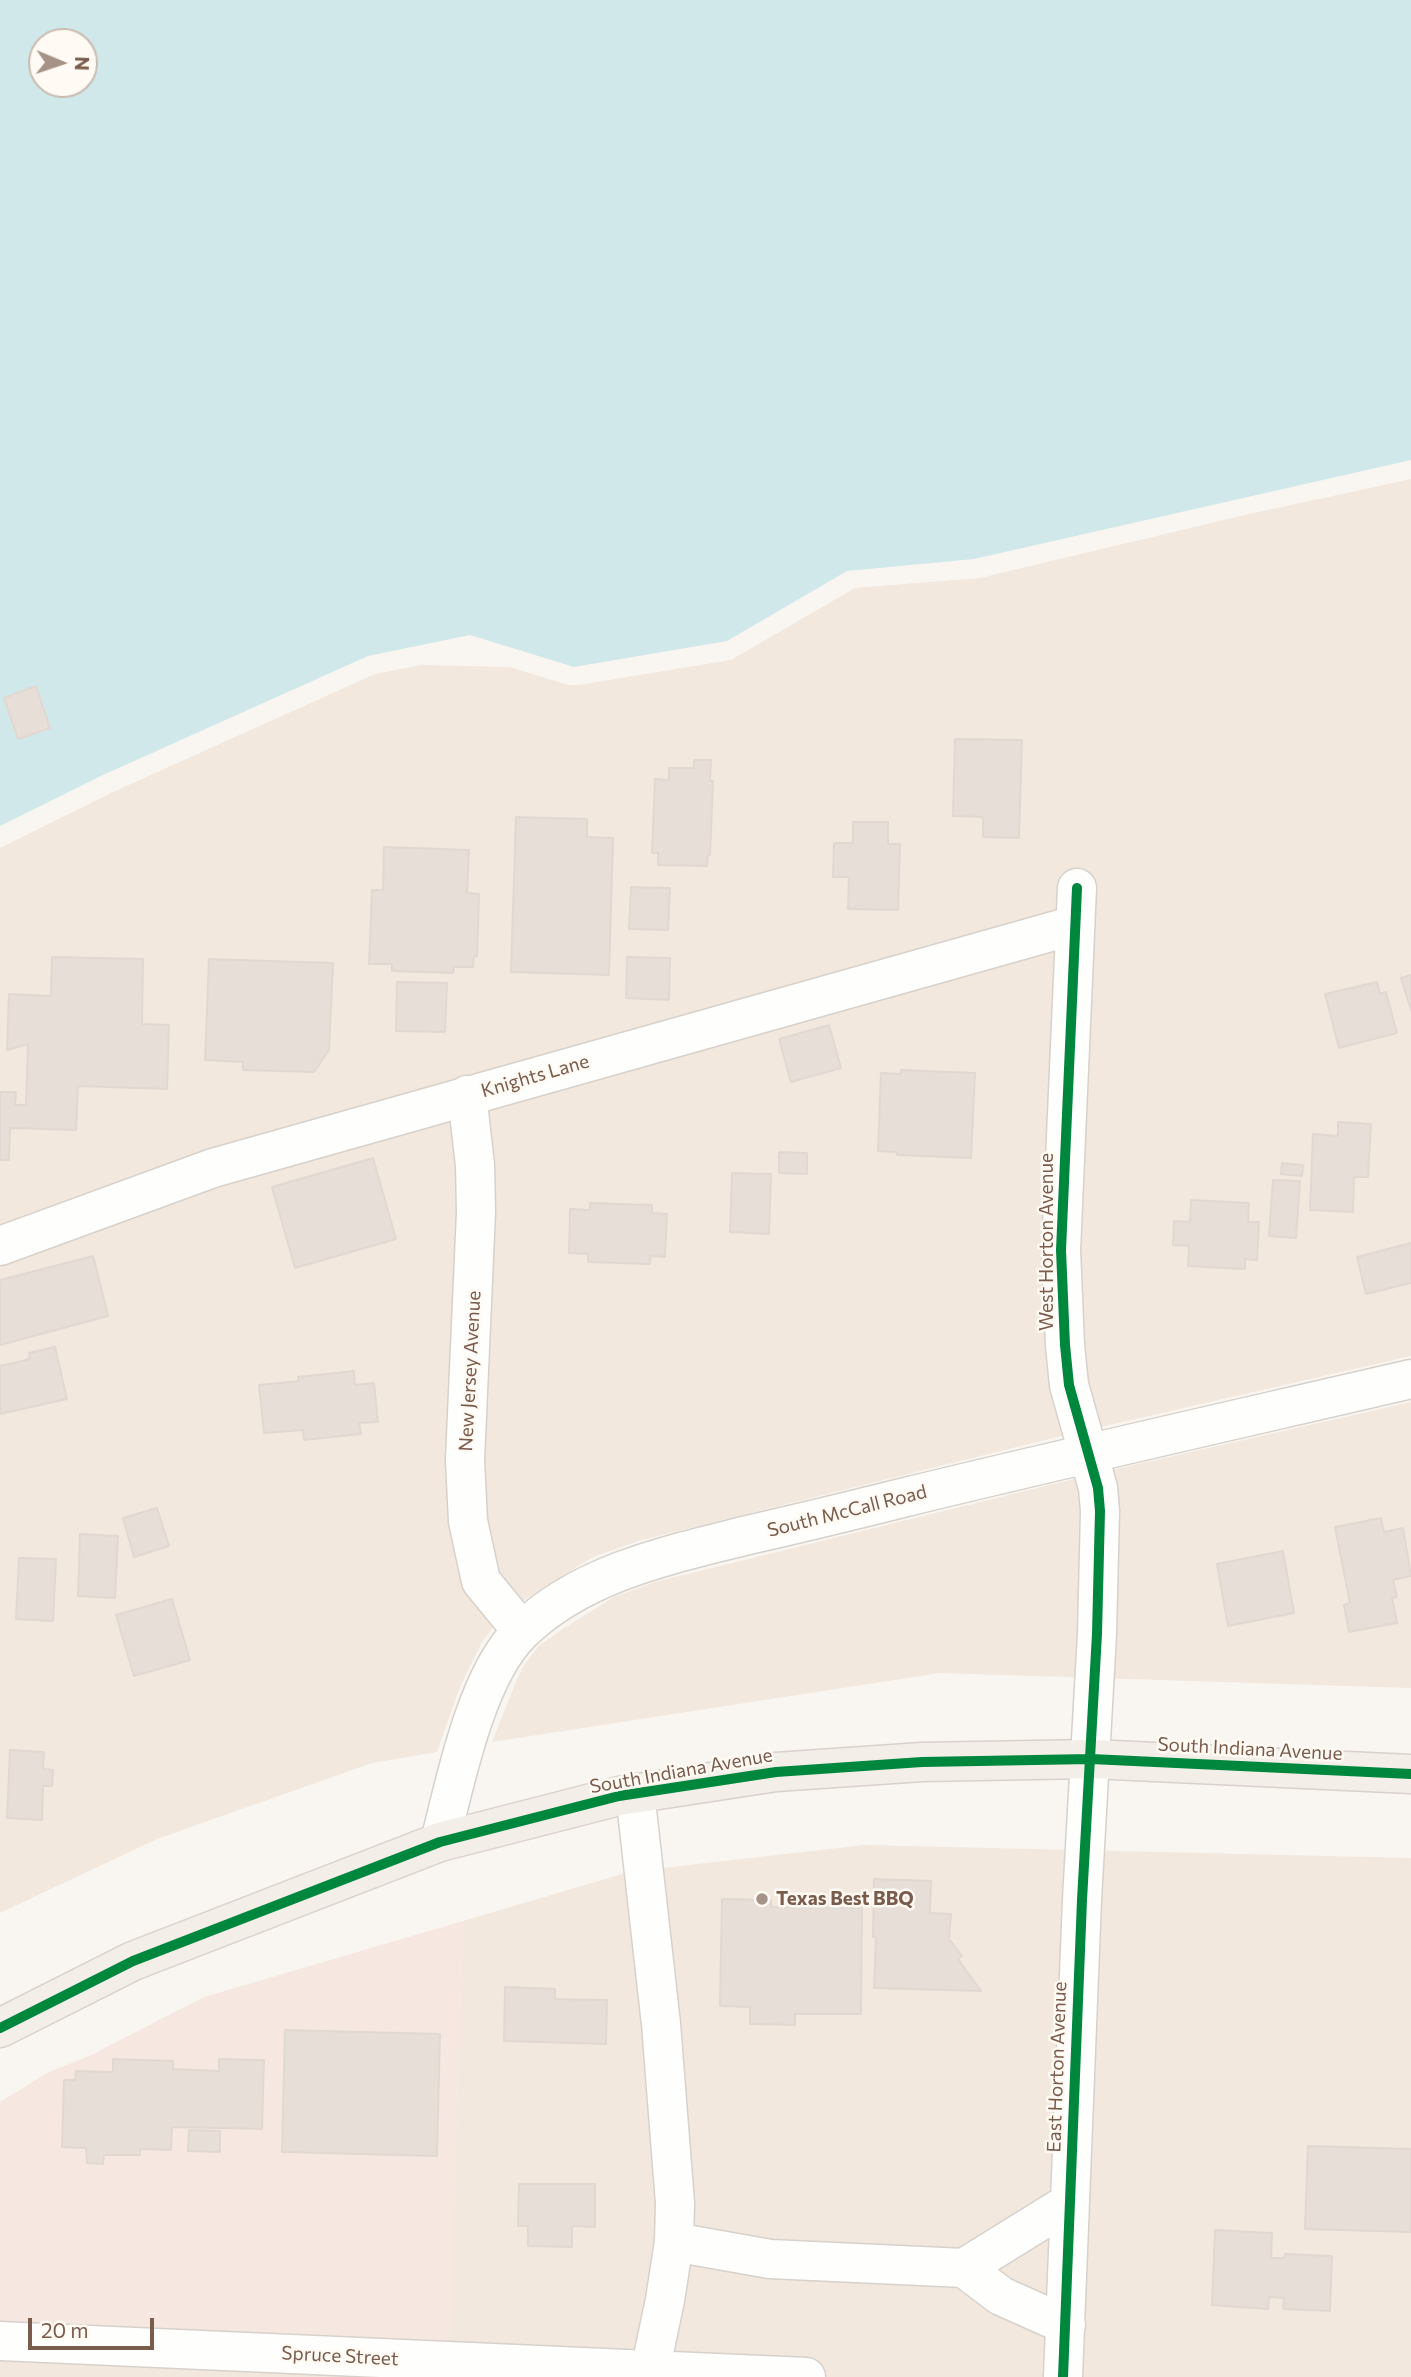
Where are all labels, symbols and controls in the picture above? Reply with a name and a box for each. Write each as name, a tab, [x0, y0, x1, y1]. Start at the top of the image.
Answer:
north arrow	[28, 28, 98, 98]
text: N	[71, 56, 94, 71]
street label: Knights Lane	[478, 1050, 592, 1102]
street label: West Horton Avenue	[1036, 1153, 1058, 1331]
street label: New Jersey Avenue	[454, 1290, 486, 1452]
street label: South McCall Road	[765, 1480, 929, 1542]
street label: South Indiana Avenue	[1157, 1733, 1343, 1765]
street label: South Indiana Avenue	[588, 1744, 774, 1798]
place label: Texas Best BBQ	[776, 1888, 914, 1910]
marker: Texas Best BBQ	[754, 1891, 770, 1907]
street label: East Horton Avenue	[1043, 1981, 1071, 2153]
scale bar	[32, 2304, 158, 2348]
text: 20 m	[41, 2317, 89, 2342]
street label: Spruce Street	[281, 2342, 399, 2370]

